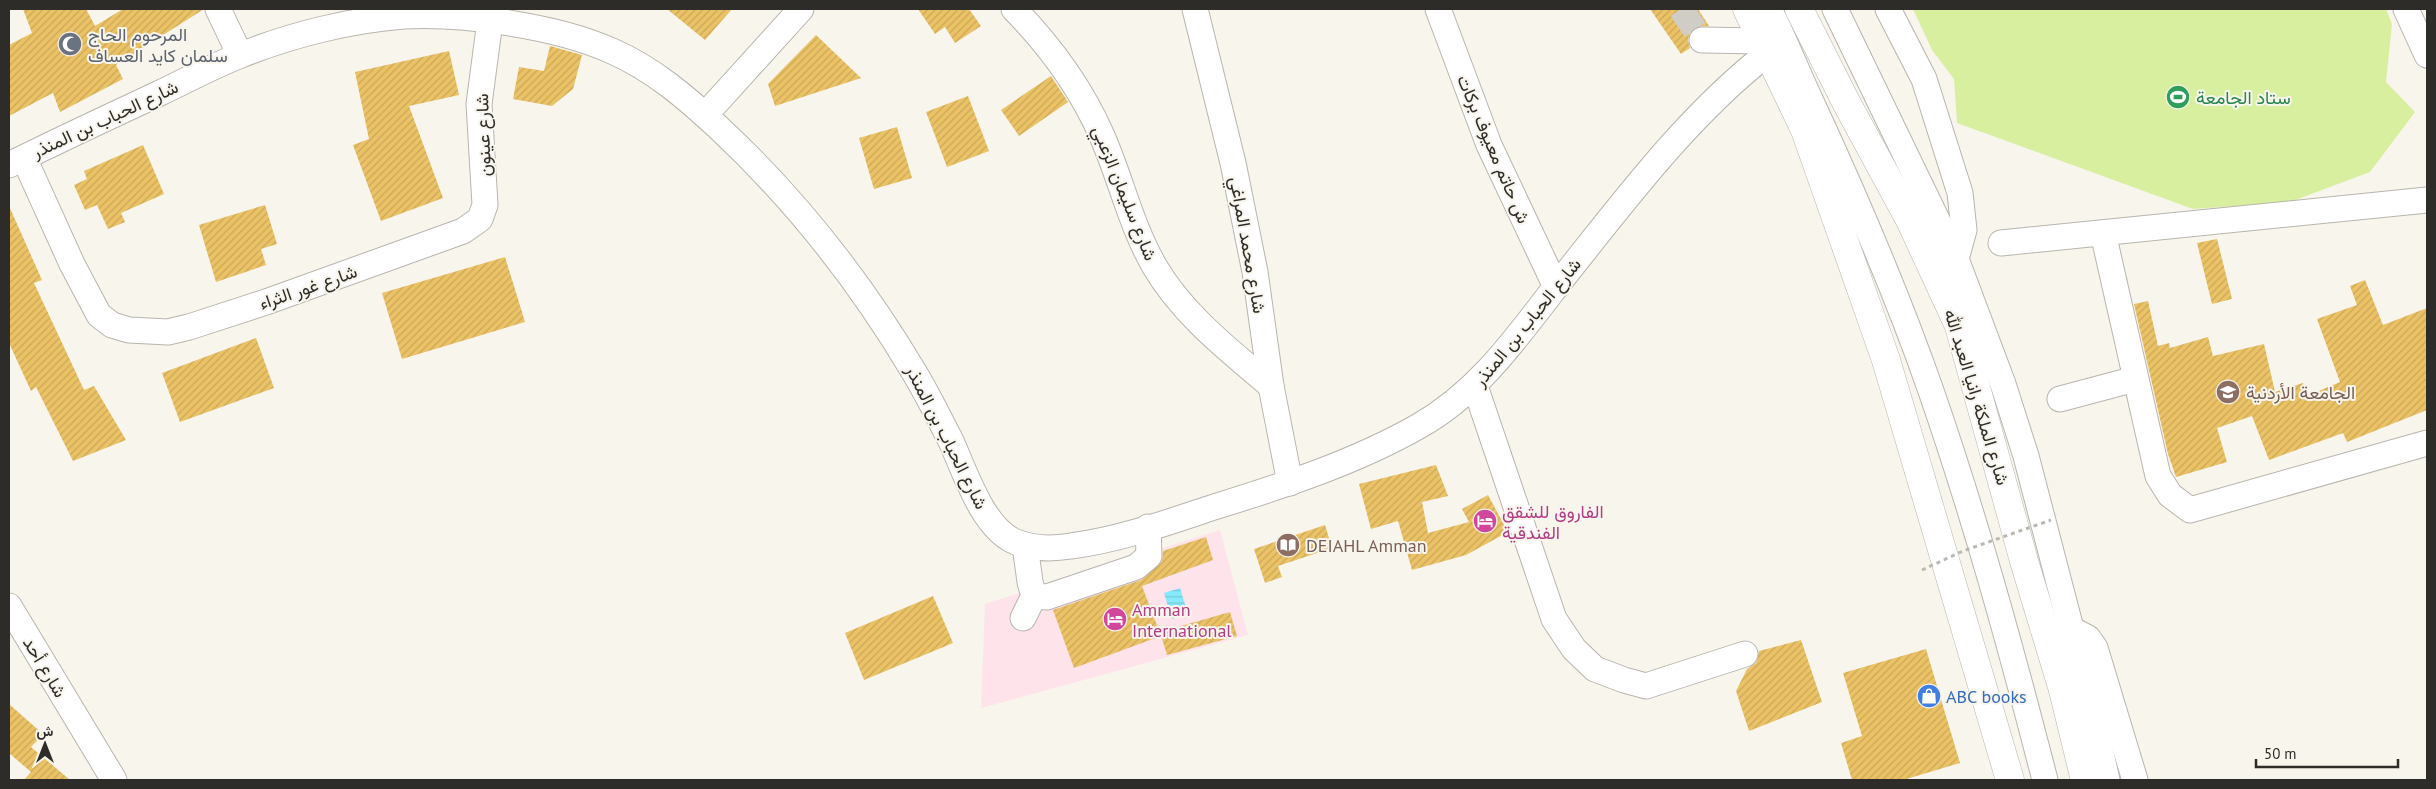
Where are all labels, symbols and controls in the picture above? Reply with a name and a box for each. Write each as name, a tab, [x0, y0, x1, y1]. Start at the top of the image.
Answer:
place label: المرحوم الحاج سلمان كايد العساف	[88, 23, 228, 67]
mosque icon: المرحوم الحاج سلمان كايد العساف	[57, 31, 83, 57]
street label: ش حاتم معيوف بركات	[1451, 71, 1536, 227]
street label: شارع الحباب بن المنذر	[27, 75, 182, 164]
sports icon: ستاد الجامعة	[2165, 84, 2191, 110]
place label: ستاد الجامعة	[2196, 86, 2291, 109]
street label: شارع عينون	[470, 93, 497, 177]
street label: شارع سليمان الزعبي	[1084, 122, 1163, 265]
street label: شارع محمد المراغي	[1221, 175, 1271, 316]
street label: شارع الحباب بن المنذر	[1467, 253, 1587, 392]
street label: شارع غور الثراء	[256, 259, 360, 315]
street label: شارع الملكة رانيا العبد الله	[1938, 306, 2015, 488]
street label: شارع الحباب بن المنذر	[899, 360, 993, 513]
school or university icon: الجامعة الأردنية	[2215, 379, 2241, 405]
place label: الجامعة الأردنية	[2246, 381, 2355, 404]
place label: الفاروق للشقق الفندقية	[1502, 500, 1604, 544]
hotel icon: الفاروق للشقق الفندقية	[1472, 508, 1498, 534]
library icon: DEIAHL Amman	[1275, 532, 1301, 558]
place label: DEIAHL Amman	[1306, 534, 1427, 557]
place label: Amman International	[1132, 598, 1232, 642]
hotel icon: Amman International	[1102, 606, 1128, 632]
street label: شارع أحد	[17, 632, 72, 702]
shop icon: ABC books	[1916, 683, 1942, 709]
place label: ABC books	[1946, 685, 2027, 708]
north arrow	[20, 719, 70, 769]
text: ش	[37, 722, 54, 740]
scale bar	[2256, 736, 2398, 768]
text: 50 m	[2264, 744, 2297, 763]

